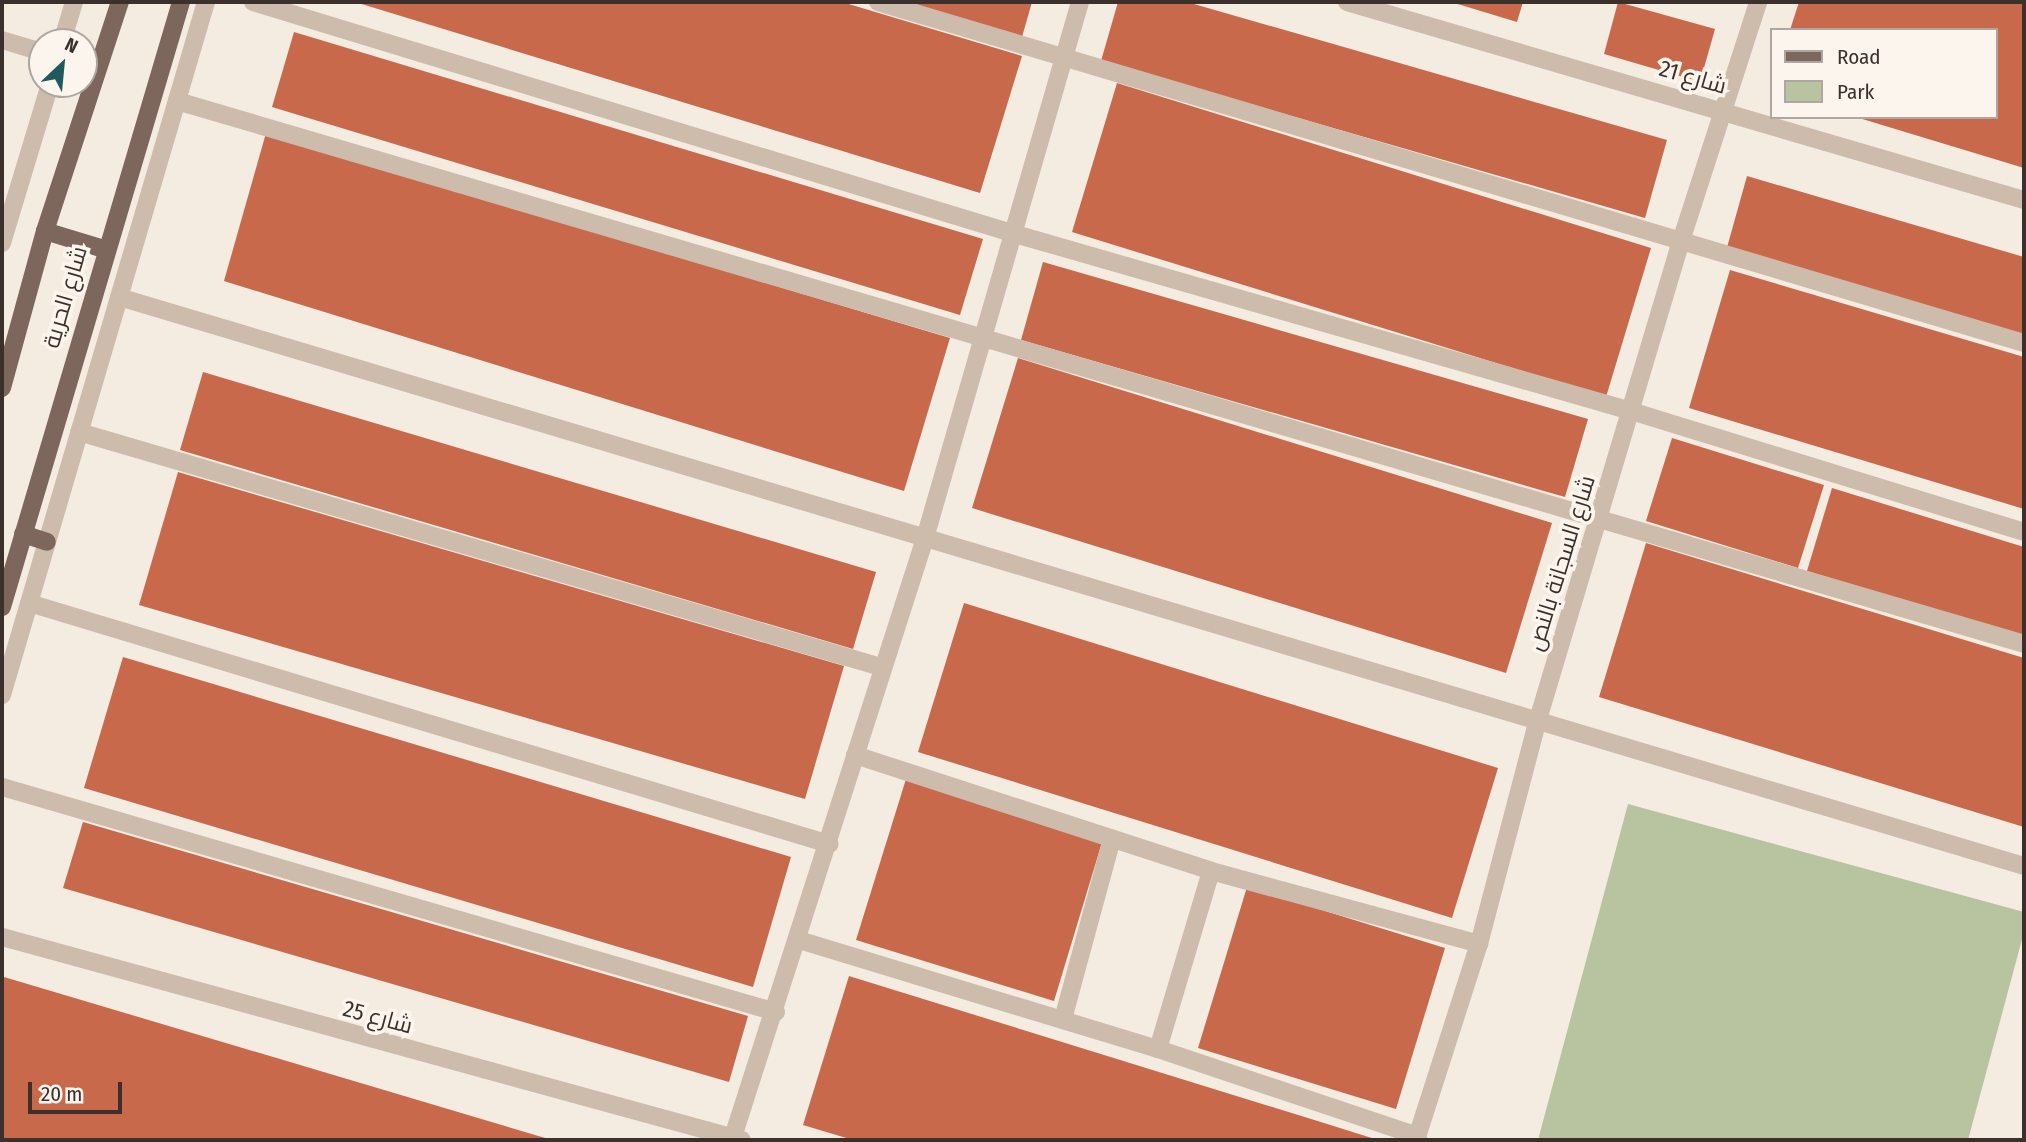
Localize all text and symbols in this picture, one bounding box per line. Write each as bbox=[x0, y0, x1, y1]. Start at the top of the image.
north arrow bbox=[28, 28, 98, 98]
legend bbox=[1770, 28, 1998, 119]
text: N bbox=[61, 33, 82, 58]
text: Road bbox=[1837, 44, 1881, 70]
street label: شارع 21 bbox=[1656, 54, 1730, 100]
text: Park bbox=[1837, 79, 1874, 105]
street label: شارع الحرية bbox=[37, 243, 93, 351]
street label: شارع السجانة بالنص bbox=[1521, 472, 1601, 654]
street label: شارع 25 bbox=[340, 995, 416, 1039]
scale bar bbox=[32, 1068, 126, 1112]
text: 20 m bbox=[41, 1081, 82, 1107]

